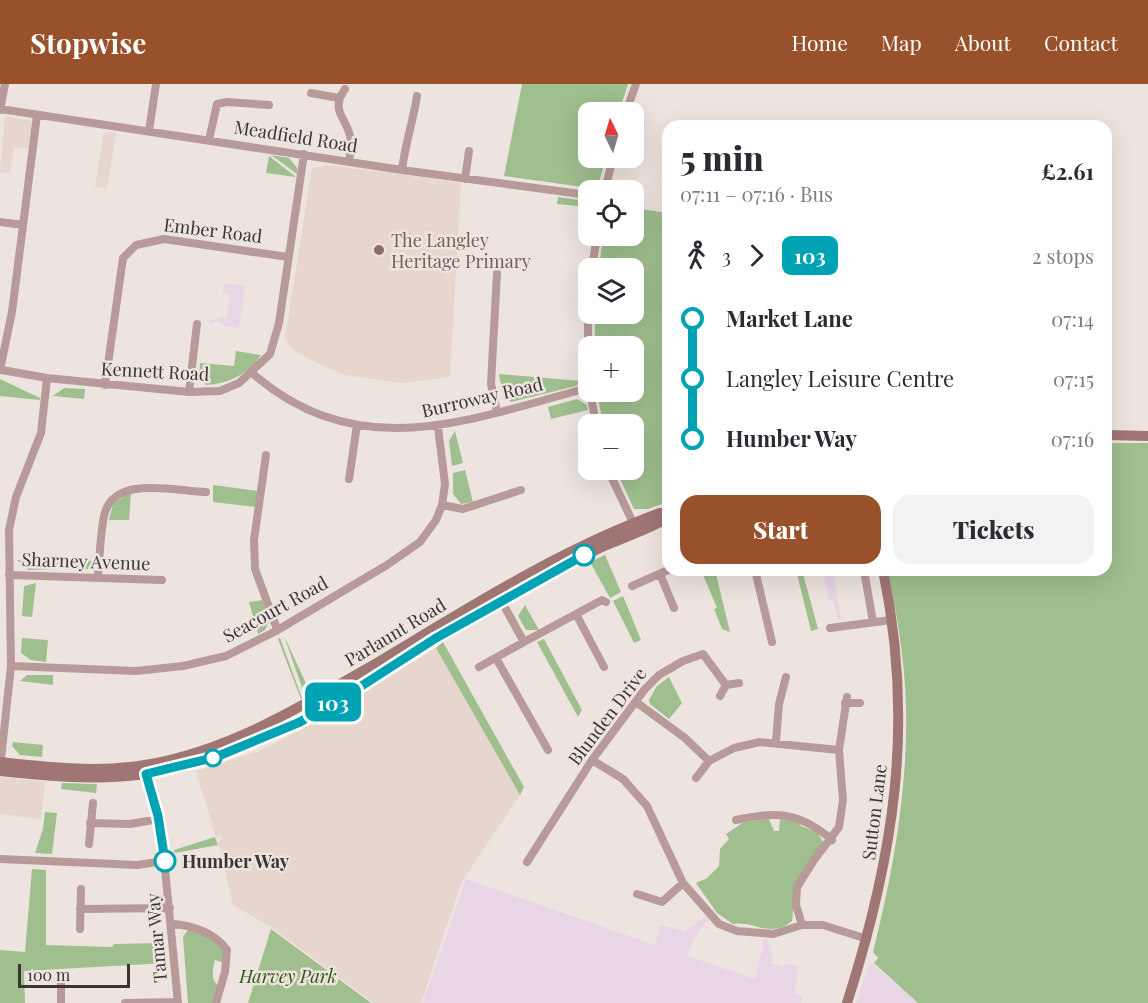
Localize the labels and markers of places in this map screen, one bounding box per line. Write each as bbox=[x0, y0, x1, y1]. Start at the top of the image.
place label: The Langley Heritage Primary bbox=[391, 228, 531, 273]
marker: The Langley Heritage Primary bbox=[372, 243, 386, 257]
unlabelled marker bbox=[573, 544, 595, 566]
unlabelled marker bbox=[204, 749, 222, 767]
place label: Humber Way bbox=[182, 849, 290, 873]
marker: Humber Way bbox=[154, 850, 176, 872]

